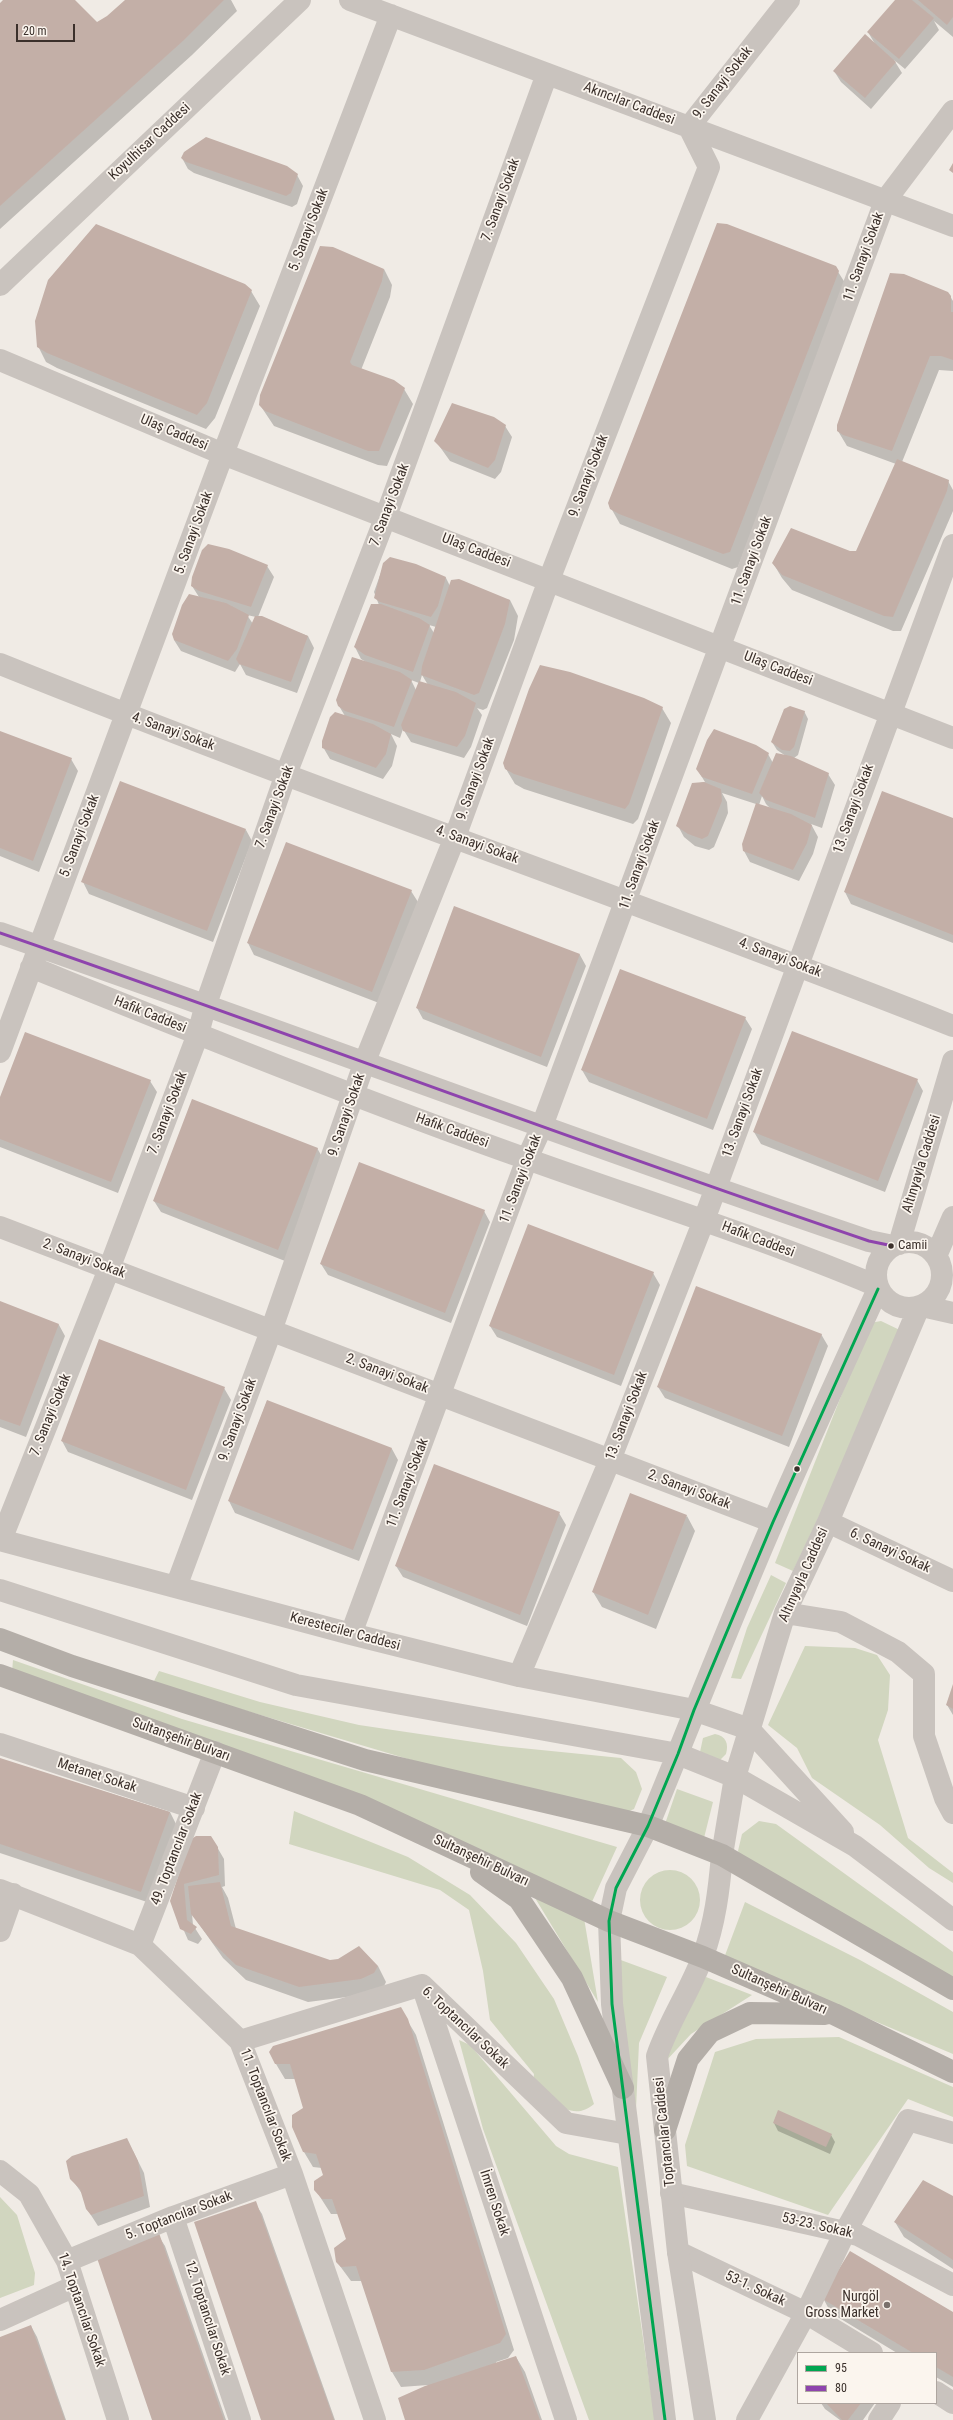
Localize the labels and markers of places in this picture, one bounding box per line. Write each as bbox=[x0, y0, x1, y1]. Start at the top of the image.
place label: Camii bbox=[898, 1238, 927, 1254]
marker: Camii bbox=[886, 1241, 896, 1251]
unlabelled marker bbox=[792, 1464, 802, 1474]
place label: Nurgöl Gross Market bbox=[805, 2289, 879, 2322]
marker: Nurgöl Gross Market bbox=[882, 2300, 892, 2310]

